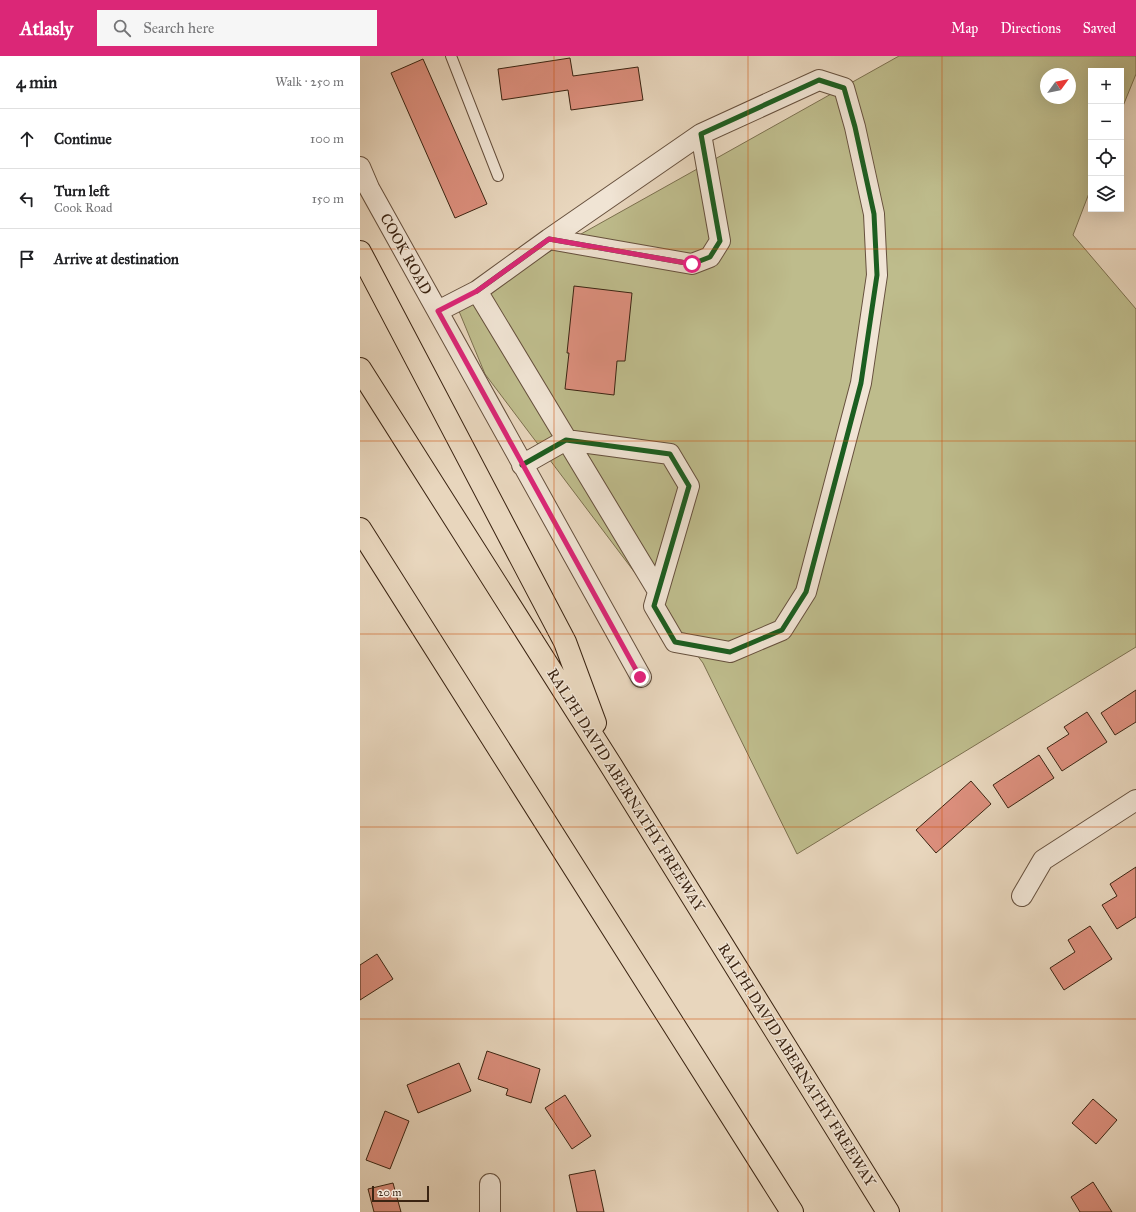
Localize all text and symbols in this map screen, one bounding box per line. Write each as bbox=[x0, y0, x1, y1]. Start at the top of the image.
search box bbox=[97, 10, 377, 46]
text: Atlasly bbox=[20, 17, 73, 40]
icon: search bbox=[111, 17, 133, 39]
text: Search here bbox=[143, 19, 214, 37]
text: Map bbox=[951, 20, 978, 37]
text: Directions bbox=[1000, 20, 1061, 37]
text: Saved bbox=[1083, 20, 1116, 37]
north arrow bbox=[1040, 68, 1076, 104]
map controls bbox=[1088, 68, 1124, 212]
button: + bbox=[1088, 68, 1124, 104]
text: 4 min bbox=[16, 72, 57, 93]
text: Walk · 250 m bbox=[275, 74, 344, 90]
button: − bbox=[1088, 104, 1124, 140]
icon: ahead bbox=[16, 128, 38, 150]
text: Continue bbox=[54, 130, 112, 148]
text: 100 m bbox=[310, 131, 344, 147]
button: locate bbox=[1088, 140, 1124, 176]
button: layers bbox=[1088, 176, 1124, 212]
text: Turn left bbox=[54, 182, 110, 200]
icon: left bbox=[16, 188, 38, 210]
text: 150 m bbox=[312, 191, 344, 207]
text: Cook Road bbox=[54, 200, 113, 216]
street label: COOK ROAD bbox=[376, 210, 436, 298]
icon: arrive bbox=[16, 248, 38, 270]
text: Arrive at destination bbox=[54, 250, 179, 268]
route start bbox=[683, 255, 701, 273]
street label: RALPH DAVID ABERNATHY FREEWAY bbox=[543, 665, 709, 915]
route end bbox=[631, 668, 649, 686]
street label: RALPH DAVID ABERNATHY FREEWAY bbox=[714, 940, 880, 1190]
scale bar bbox=[372, 1184, 429, 1203]
text: 20 m bbox=[378, 1186, 401, 1199]

